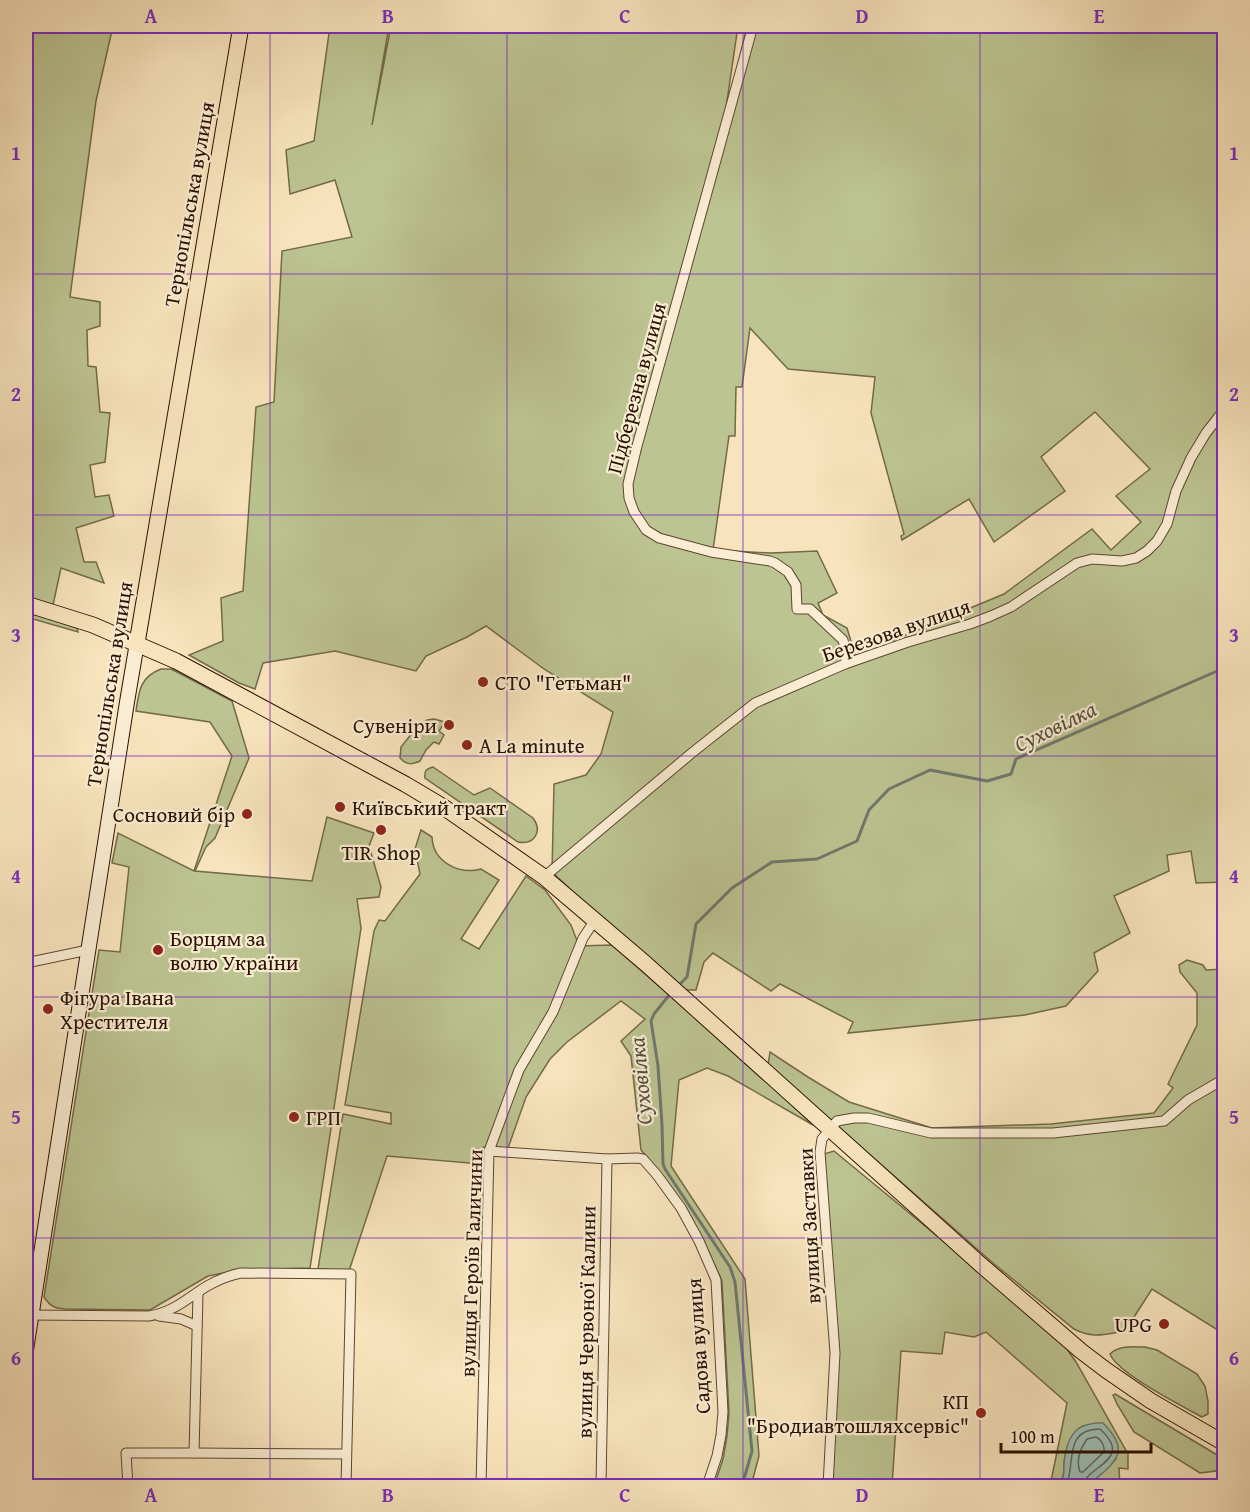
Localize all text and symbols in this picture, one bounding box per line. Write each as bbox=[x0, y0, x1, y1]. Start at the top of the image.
text: A bbox=[145, 1, 158, 30]
text: B bbox=[382, 1, 394, 30]
text: C bbox=[619, 1, 631, 30]
text: D bbox=[855, 1, 869, 30]
text: E bbox=[1094, 1, 1105, 30]
street label: Тернопільська вулиця bbox=[156, 99, 222, 309]
text: 1 bbox=[11, 138, 21, 167]
text: 1 bbox=[1229, 138, 1239, 167]
street label: Підберезна вулиця bbox=[598, 299, 674, 477]
text: 2 bbox=[11, 379, 21, 408]
text: 2 bbox=[1229, 379, 1239, 408]
street label: Тернопільська вулиця bbox=[77, 579, 141, 789]
street label: Березова вулиця bbox=[818, 590, 975, 670]
text: 3 bbox=[11, 620, 21, 649]
text: 3 bbox=[1229, 620, 1239, 649]
place label: СТО "Гетьман" bbox=[495, 667, 631, 698]
marker: СТО "Гетьман" bbox=[476, 675, 490, 689]
water label: Суховілка bbox=[1009, 692, 1101, 760]
place label: Сувеніри bbox=[353, 710, 437, 741]
marker: Сувеніри bbox=[442, 718, 456, 732]
place label: A La minute bbox=[479, 730, 585, 761]
marker: A La minute bbox=[460, 738, 474, 752]
place label: Київський тракт bbox=[352, 792, 506, 823]
place label: Сосновий бір bbox=[113, 799, 235, 830]
marker: Київський тракт bbox=[333, 800, 347, 814]
marker: Сосновий бір bbox=[240, 807, 254, 821]
marker: TIR Shop bbox=[374, 823, 388, 837]
place label: TIR Shop bbox=[341, 837, 421, 868]
text: 4 bbox=[11, 861, 21, 890]
text: 4 bbox=[1229, 861, 1239, 890]
place label: Борцям за волю України bbox=[170, 923, 299, 978]
marker: Борцям за волю України bbox=[151, 943, 165, 957]
place label: Фігура Івана Хрестителя bbox=[60, 982, 174, 1037]
marker: Фігура Івана Хрестителя bbox=[41, 1002, 55, 1016]
water label: Суховілка bbox=[620, 1036, 660, 1126]
text: 5 bbox=[11, 1102, 21, 1131]
place label: ГРП bbox=[306, 1102, 341, 1133]
text: 5 bbox=[1229, 1102, 1239, 1131]
marker: ГРП bbox=[287, 1110, 301, 1124]
street label: вулиця Заставки bbox=[789, 1147, 829, 1305]
street label: вулиця Героїв Галичини bbox=[452, 1148, 490, 1378]
street label: вулиця Червоної Калини bbox=[568, 1205, 604, 1439]
street label: Садова вулиця bbox=[678, 1277, 718, 1415]
place label: UPG bbox=[1115, 1309, 1152, 1340]
marker: UPG bbox=[1157, 1317, 1171, 1331]
text: 6 bbox=[11, 1343, 21, 1372]
text: 6 bbox=[1229, 1343, 1239, 1372]
place label: КП "Бродиавтошляхсервіс" bbox=[747, 1386, 969, 1441]
marker: КП "Бродиавтошляхсервіс" bbox=[974, 1406, 988, 1420]
scale bar bbox=[1001, 1416, 1151, 1454]
text: 100 m bbox=[1010, 1423, 1055, 1450]
text: A bbox=[145, 1480, 158, 1509]
text: B bbox=[382, 1480, 394, 1509]
text: C bbox=[619, 1480, 631, 1509]
text: D bbox=[855, 1480, 869, 1509]
text: E bbox=[1094, 1480, 1105, 1509]

